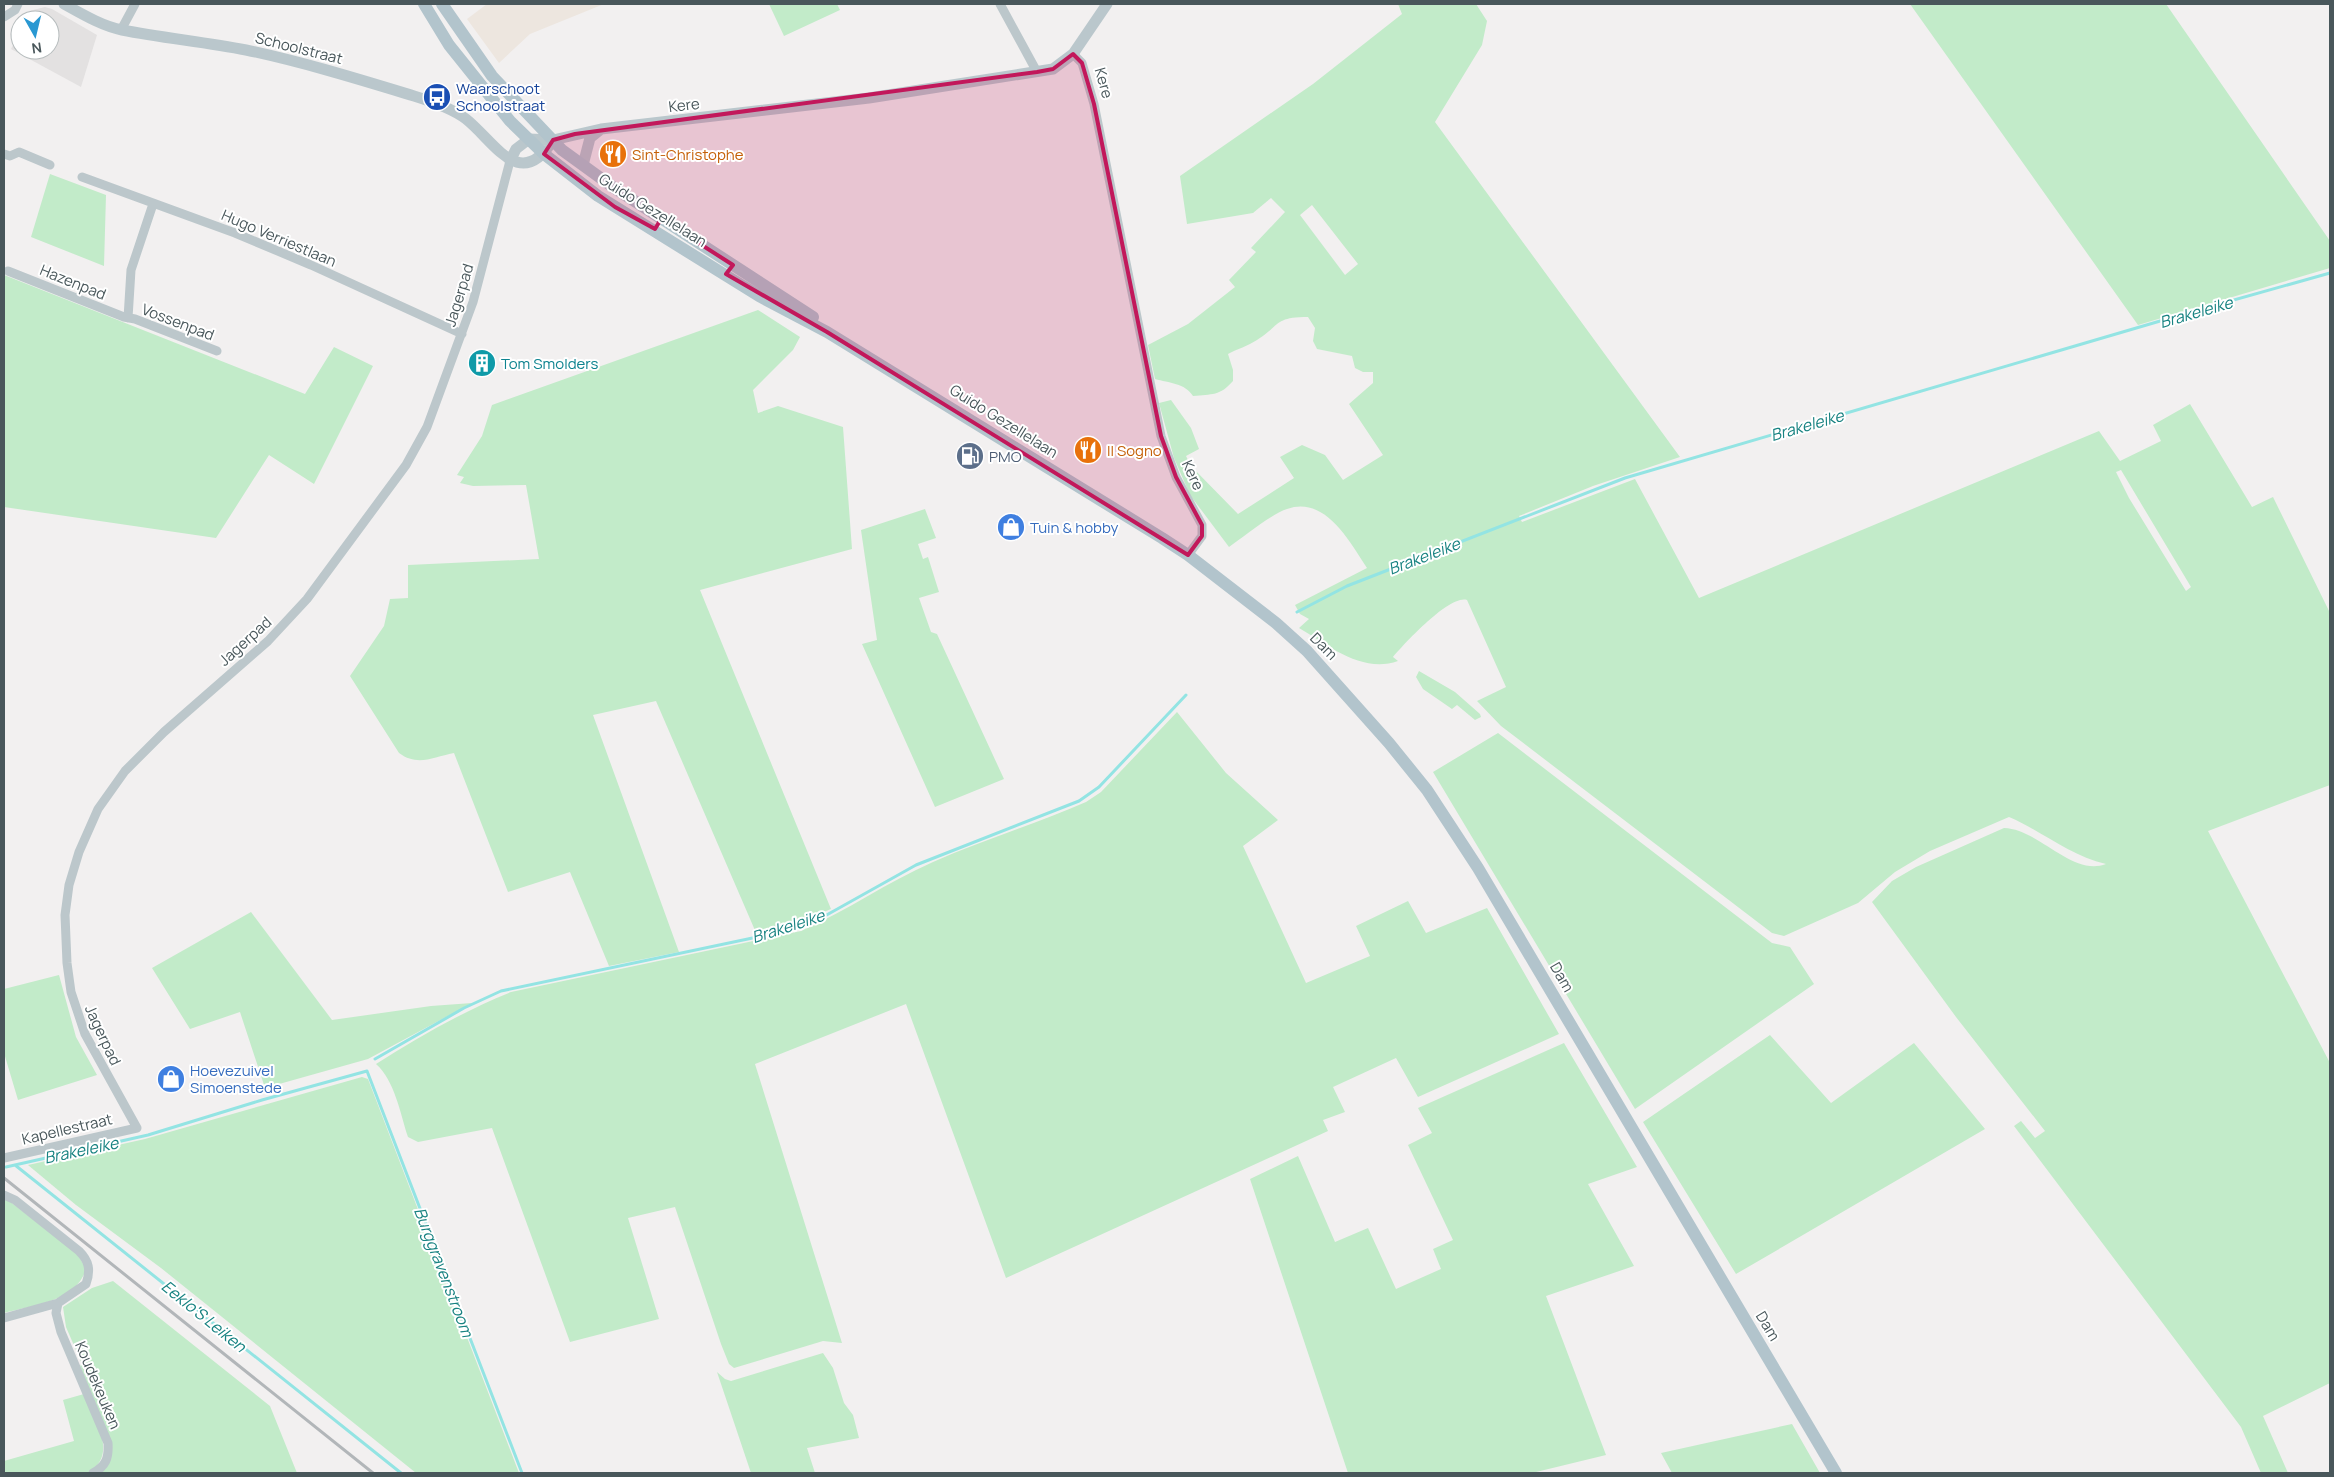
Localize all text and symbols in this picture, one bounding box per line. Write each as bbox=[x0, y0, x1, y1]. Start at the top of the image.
north arrow bbox=[10, 10, 60, 60]
street label: Schoolstraat bbox=[253, 27, 345, 69]
text: N bbox=[31, 38, 43, 58]
street label: Kere bbox=[1090, 65, 1118, 101]
place label: Waarschoot Schoolstraat bbox=[456, 78, 545, 116]
bus stop icon: Waarschoot Schoolstraat bbox=[422, 82, 452, 112]
street label: Kere bbox=[667, 93, 701, 117]
restaurant icon: Sint-Christophe bbox=[598, 139, 628, 169]
place label: Sint-Christophe bbox=[632, 144, 744, 165]
street label: Guido Gezellelaan bbox=[595, 168, 711, 252]
street label: Hugo Verriestlaan bbox=[218, 204, 340, 272]
street label: Hazenpad bbox=[37, 259, 109, 305]
street label: Jagerpad bbox=[440, 261, 478, 329]
water label: Brakeleike bbox=[2157, 291, 2237, 333]
street label: Vossenpad bbox=[139, 299, 217, 345]
building icon: Tom Smolders bbox=[467, 348, 497, 378]
place label: Tom Smolders bbox=[501, 353, 598, 374]
street label: Guido Gezellelaan bbox=[946, 379, 1062, 463]
water label: Brakeleike bbox=[1768, 404, 1848, 446]
restaurant icon: Il Sogno bbox=[1073, 435, 1103, 465]
place label: Il Sogno bbox=[1107, 440, 1162, 461]
fuel station icon: PMO bbox=[955, 441, 985, 471]
place label: PMO bbox=[989, 446, 1022, 467]
street label: Kere bbox=[1177, 456, 1209, 494]
shop icon: Tuin & hobby bbox=[996, 512, 1026, 542]
place label: Tuin & hobby bbox=[1030, 517, 1118, 538]
water label: Brakeleike bbox=[1385, 532, 1465, 580]
street label: Jagerpad bbox=[214, 612, 276, 670]
street label: Dam bbox=[1306, 628, 1342, 664]
water label: Brakeleike bbox=[749, 903, 829, 948]
street label: Dam bbox=[1545, 958, 1579, 996]
street label: Jagerpad bbox=[80, 1001, 126, 1069]
place label: Hoevezuivel Simoenstede bbox=[190, 1060, 282, 1098]
shop icon: Hoevezuivel Simoenstede bbox=[156, 1064, 186, 1094]
street label: Kapellestraat bbox=[20, 1108, 114, 1150]
water label: Brakeleike bbox=[42, 1131, 122, 1169]
water label: Burggravenstroom bbox=[409, 1204, 479, 1341]
water label: Eeklo'S Leiken bbox=[157, 1275, 251, 1357]
street label: Dam bbox=[1751, 1307, 1785, 1345]
street label: Koudekeuken bbox=[70, 1338, 126, 1432]

